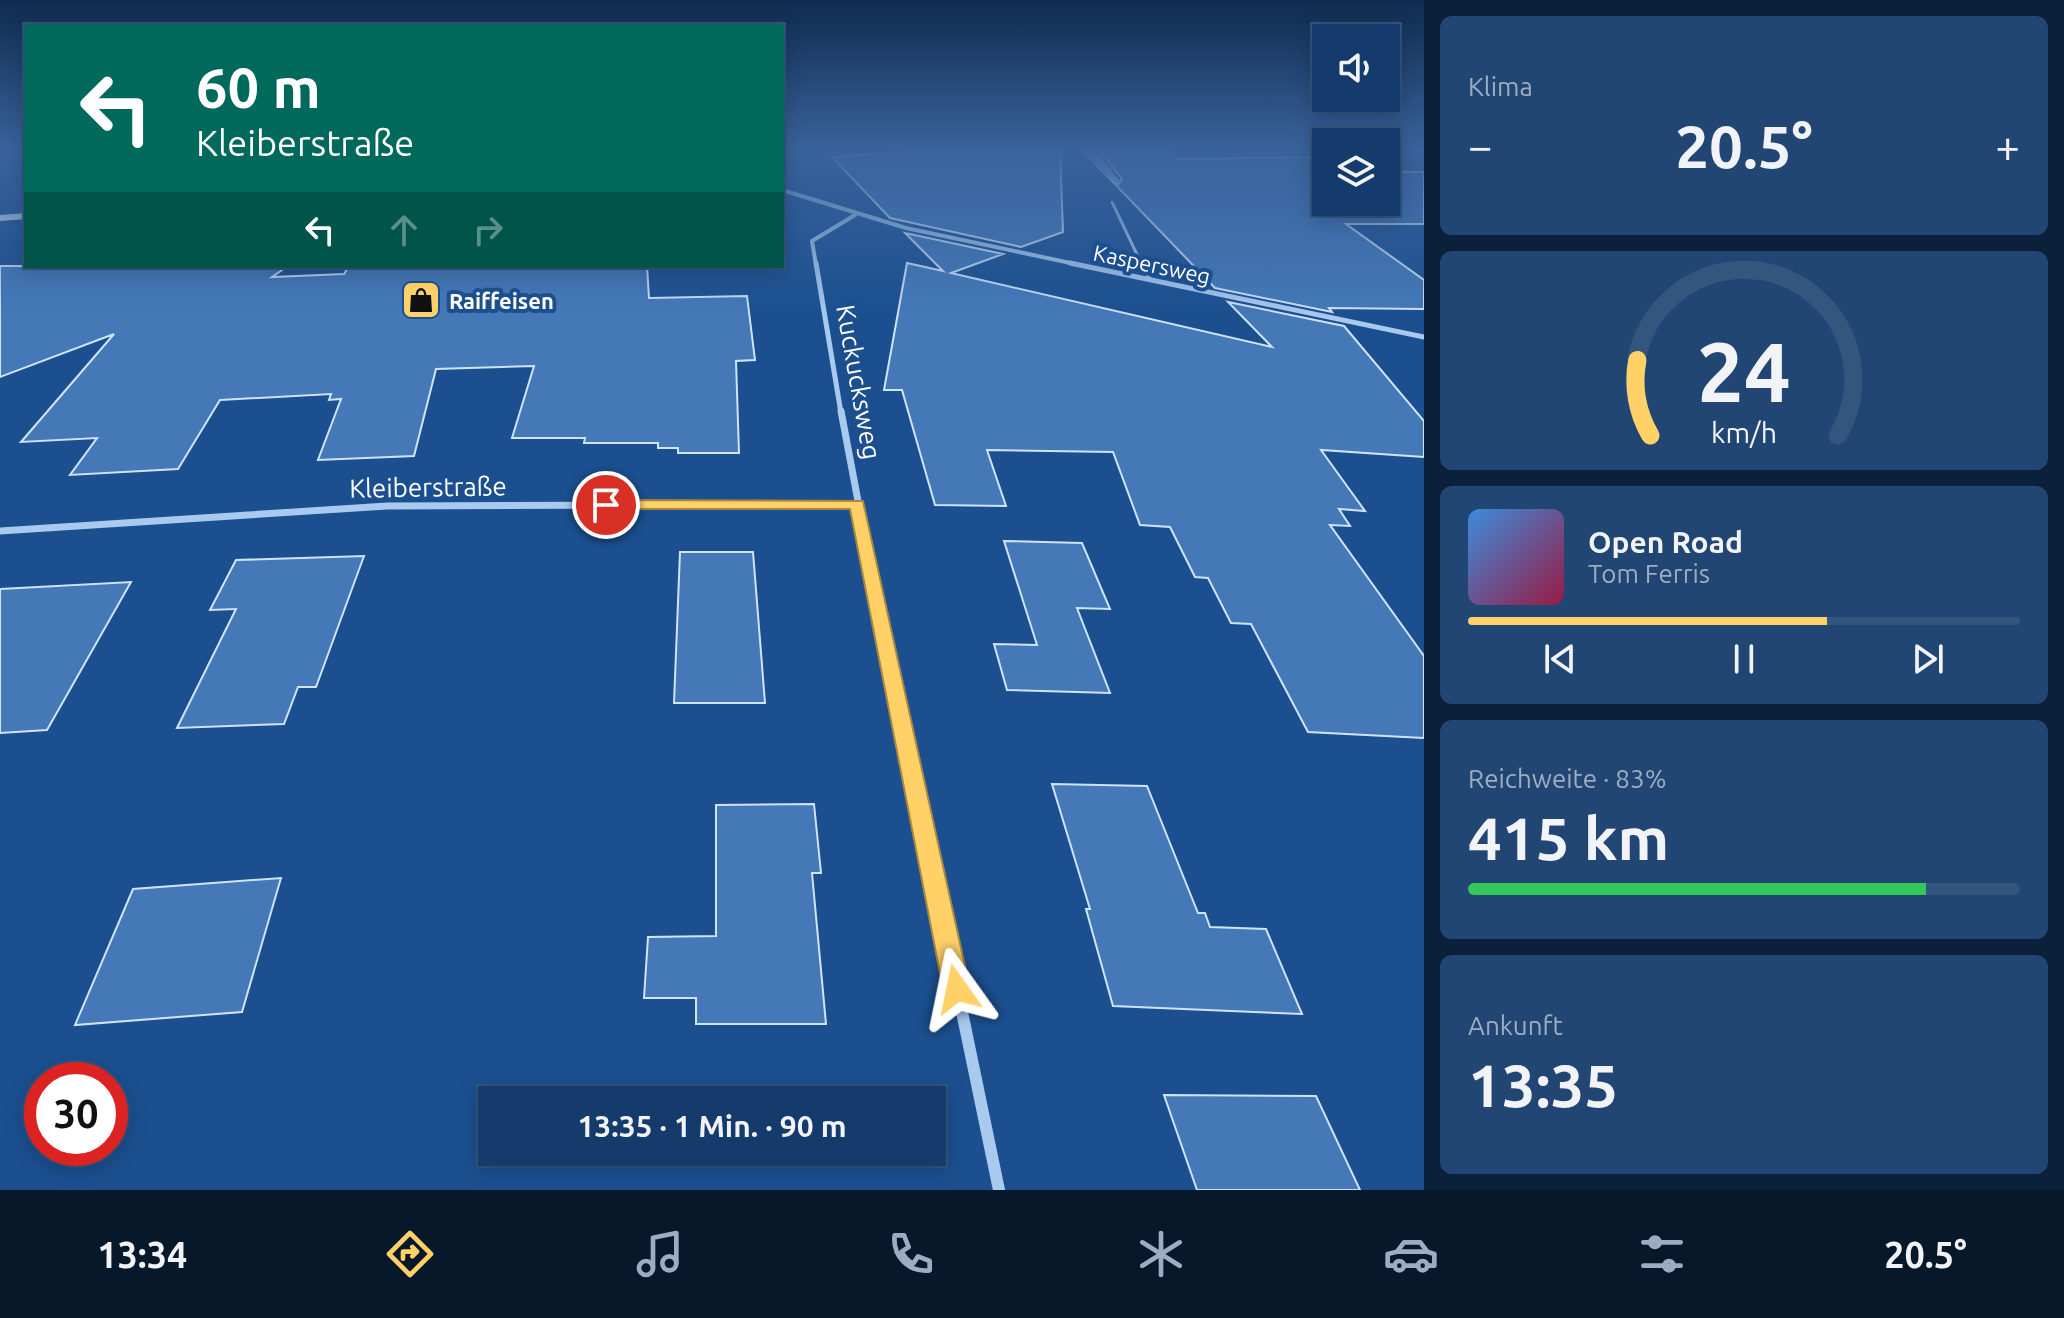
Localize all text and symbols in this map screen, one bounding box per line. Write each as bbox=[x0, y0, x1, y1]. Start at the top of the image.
map controls bbox=[1312, 24, 1400, 216]
button: sound bbox=[1312, 24, 1400, 112]
icon: left bbox=[64, 56, 168, 160]
text: 60 m bbox=[196, 56, 321, 119]
text: Klima bbox=[1468, 72, 1533, 101]
text: 20.5° bbox=[1675, 112, 1813, 179]
text: − bbox=[1468, 121, 1493, 170]
text: + bbox=[1995, 121, 2020, 170]
text: Kleiberstraße bbox=[196, 122, 414, 163]
button: layers bbox=[1312, 128, 1400, 216]
icon: left bbox=[298, 208, 342, 252]
icon: ahead bbox=[382, 208, 426, 252]
icon: right bbox=[466, 208, 510, 252]
street label: Kaspersweg bbox=[1091, 239, 1213, 289]
shop icon: Raiffeisen bbox=[400, 279, 442, 321]
place label: Raiffeisen bbox=[449, 288, 554, 313]
street label: Kuckucksweg bbox=[831, 302, 887, 462]
text: 24 bbox=[1697, 324, 1791, 418]
text: km/h bbox=[1711, 416, 1777, 448]
street label: Kleiberstraße bbox=[349, 471, 507, 503]
pin bbox=[572, 471, 640, 539]
icon: arrive bbox=[584, 483, 628, 527]
text: Open Road bbox=[1588, 525, 1743, 559]
text: Tom Ferris bbox=[1588, 559, 1710, 588]
icon: previous bbox=[1538, 637, 1582, 681]
icon: pause bbox=[1722, 637, 1766, 681]
icon: next bbox=[1906, 637, 1950, 681]
text: Reichweite · 83% bbox=[1468, 764, 1667, 793]
text: 415 km bbox=[1468, 804, 1669, 871]
position arrow bbox=[915, 947, 999, 1031]
text: Ankunft bbox=[1468, 1011, 1563, 1040]
text: 13:35 bbox=[1468, 1051, 1618, 1118]
speed limit sign: 30 bbox=[24, 1062, 128, 1166]
text: 13:35 · 1 Min. · 90 m bbox=[577, 1109, 847, 1143]
icon: directions bbox=[382, 1226, 438, 1282]
icon: music bbox=[632, 1226, 688, 1282]
icon: phone bbox=[883, 1226, 939, 1282]
icon: climate bbox=[1133, 1226, 1189, 1282]
icon: car bbox=[1383, 1226, 1439, 1282]
icon: filters bbox=[1634, 1226, 1690, 1282]
text: 13:34 bbox=[97, 1234, 187, 1275]
text: 20.5° bbox=[1884, 1234, 1967, 1275]

